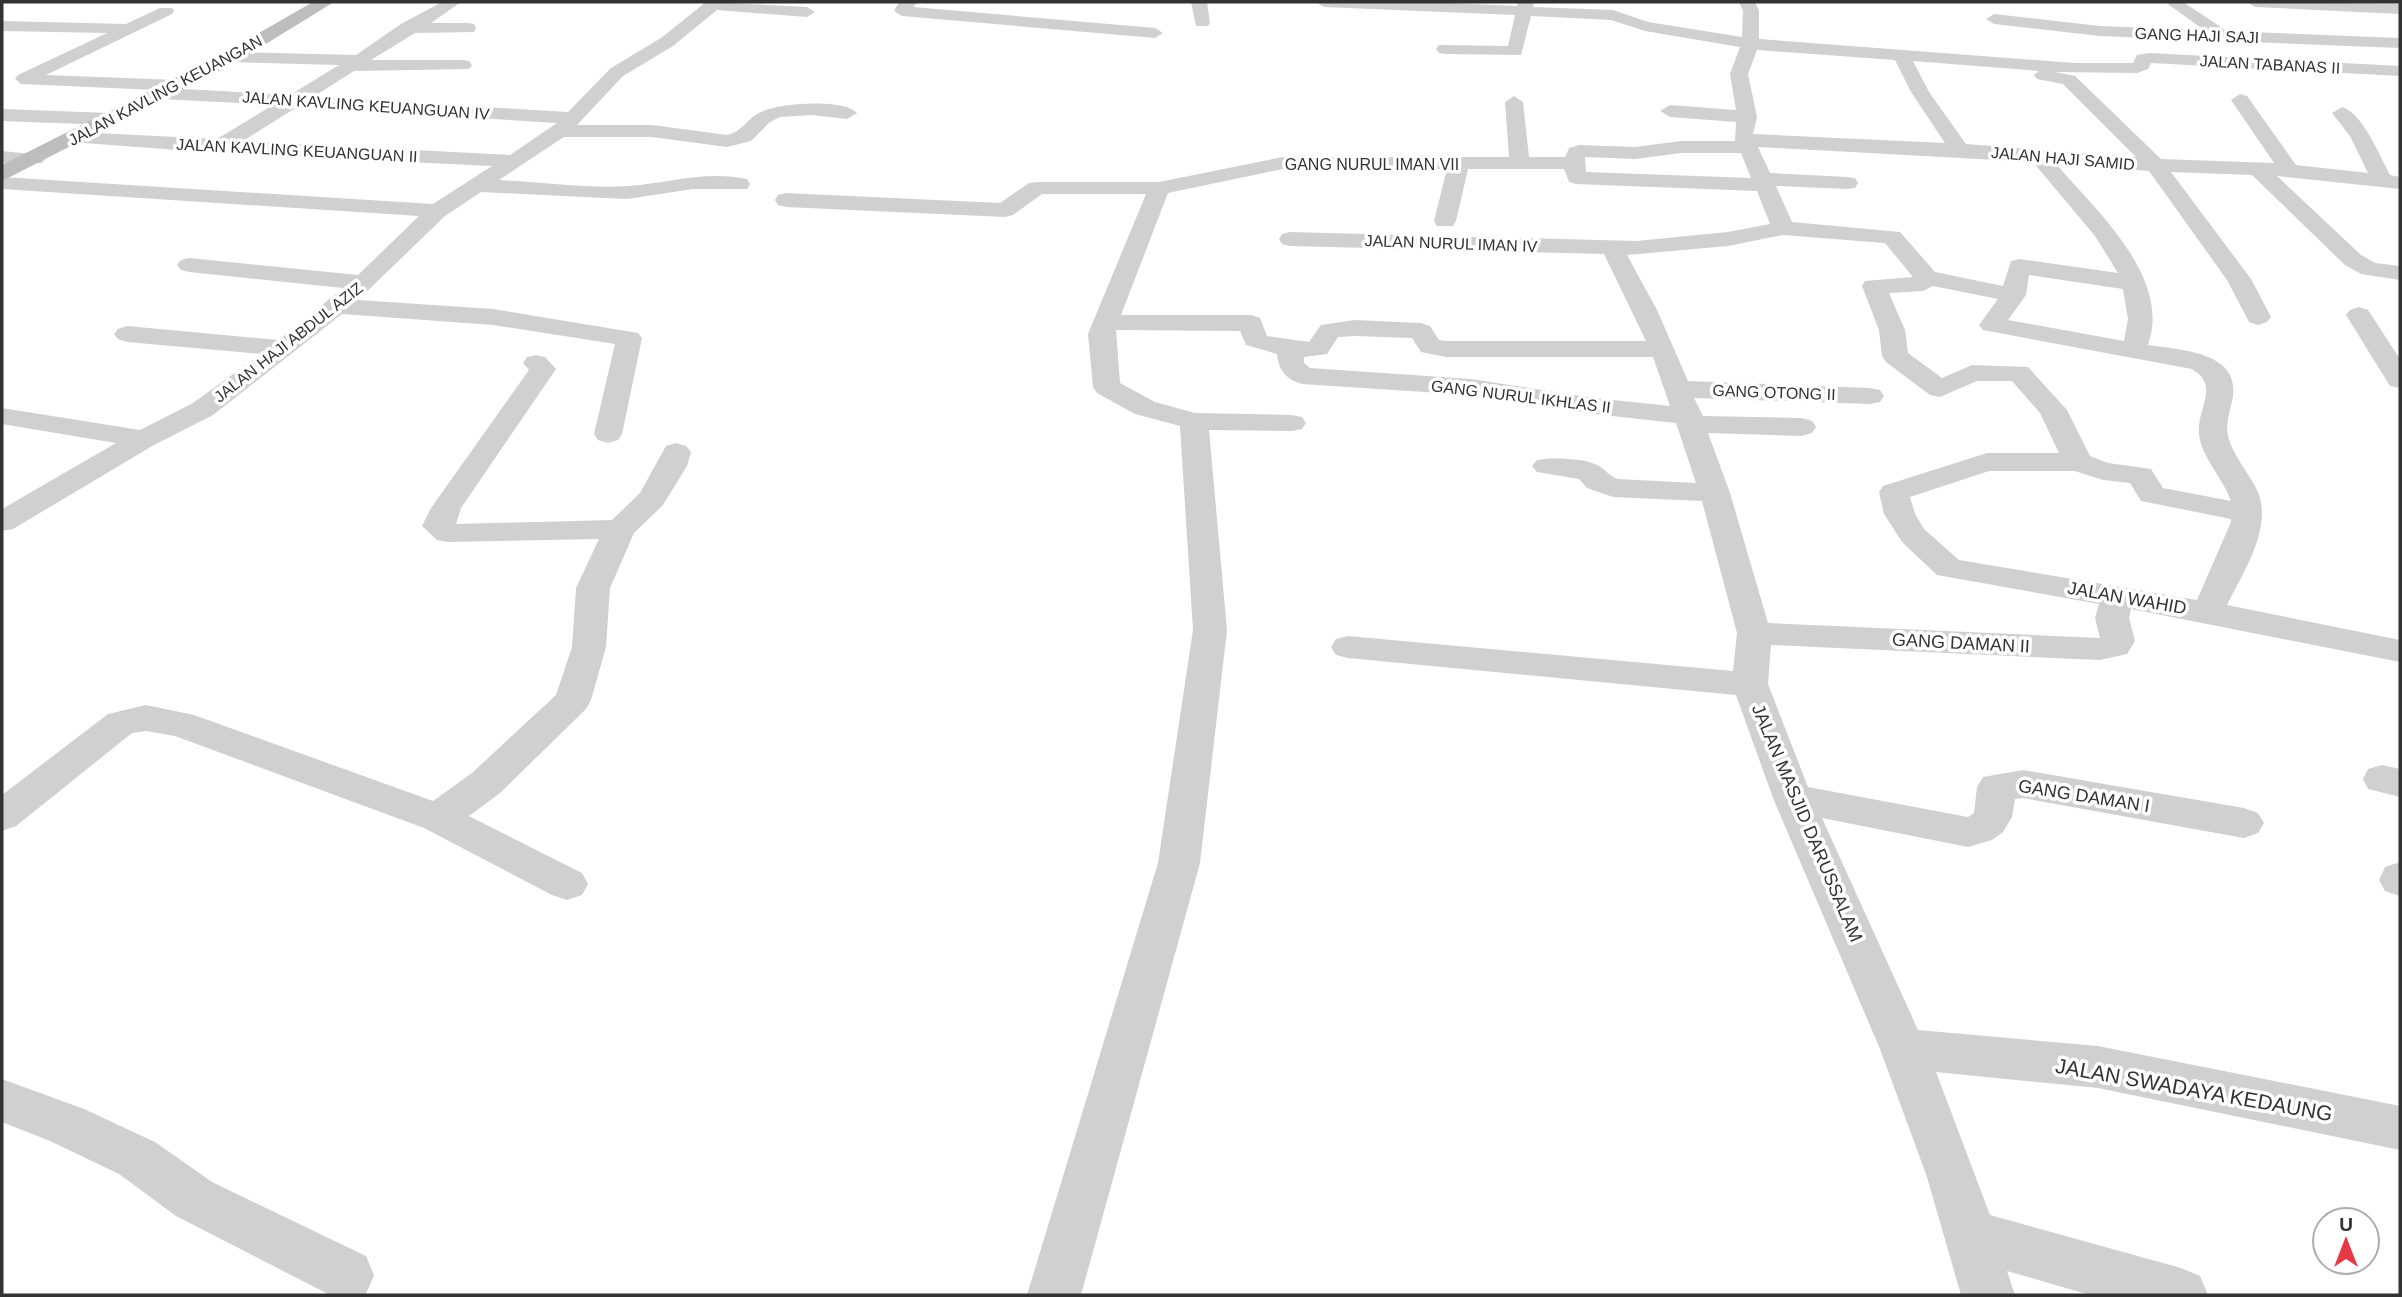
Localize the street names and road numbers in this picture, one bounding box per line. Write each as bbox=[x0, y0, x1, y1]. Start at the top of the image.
street label: GANG HAJI SAJI bbox=[2134, 25, 2259, 46]
street label: JALAN KAVLING KEUANGAN bbox=[66, 32, 265, 149]
street label: JALAN TABANAS II bbox=[2199, 52, 2341, 77]
street label: JALAN KAVLING KEUANGUAN IV bbox=[242, 88, 490, 123]
street label: JALAN KAVLING KEUANGUAN II bbox=[176, 136, 418, 165]
street label: JALAN HAJI SAMID bbox=[1990, 144, 2135, 173]
street label: GANG NURUL IMAN VII bbox=[1285, 156, 1459, 173]
street label: JALAN NURUL IMAN IV bbox=[1364, 232, 1538, 255]
street label: JALAN HAJI ABDUL AZIZ bbox=[211, 279, 366, 406]
street label: GANG NURUL IKHLAS II bbox=[1430, 377, 1612, 416]
street label: GANG OTONG II bbox=[1712, 382, 1836, 403]
street label: JALAN WAHID bbox=[2066, 578, 2188, 618]
street label: GANG DAMAN II bbox=[1892, 629, 2030, 657]
street label: JALAN MASJID DARUSSALAM bbox=[1748, 701, 1866, 945]
street label: GANG DAMAN I bbox=[2017, 776, 2151, 816]
street label: JALAN SWADAYA KEDAUNG bbox=[2054, 1054, 2334, 1125]

